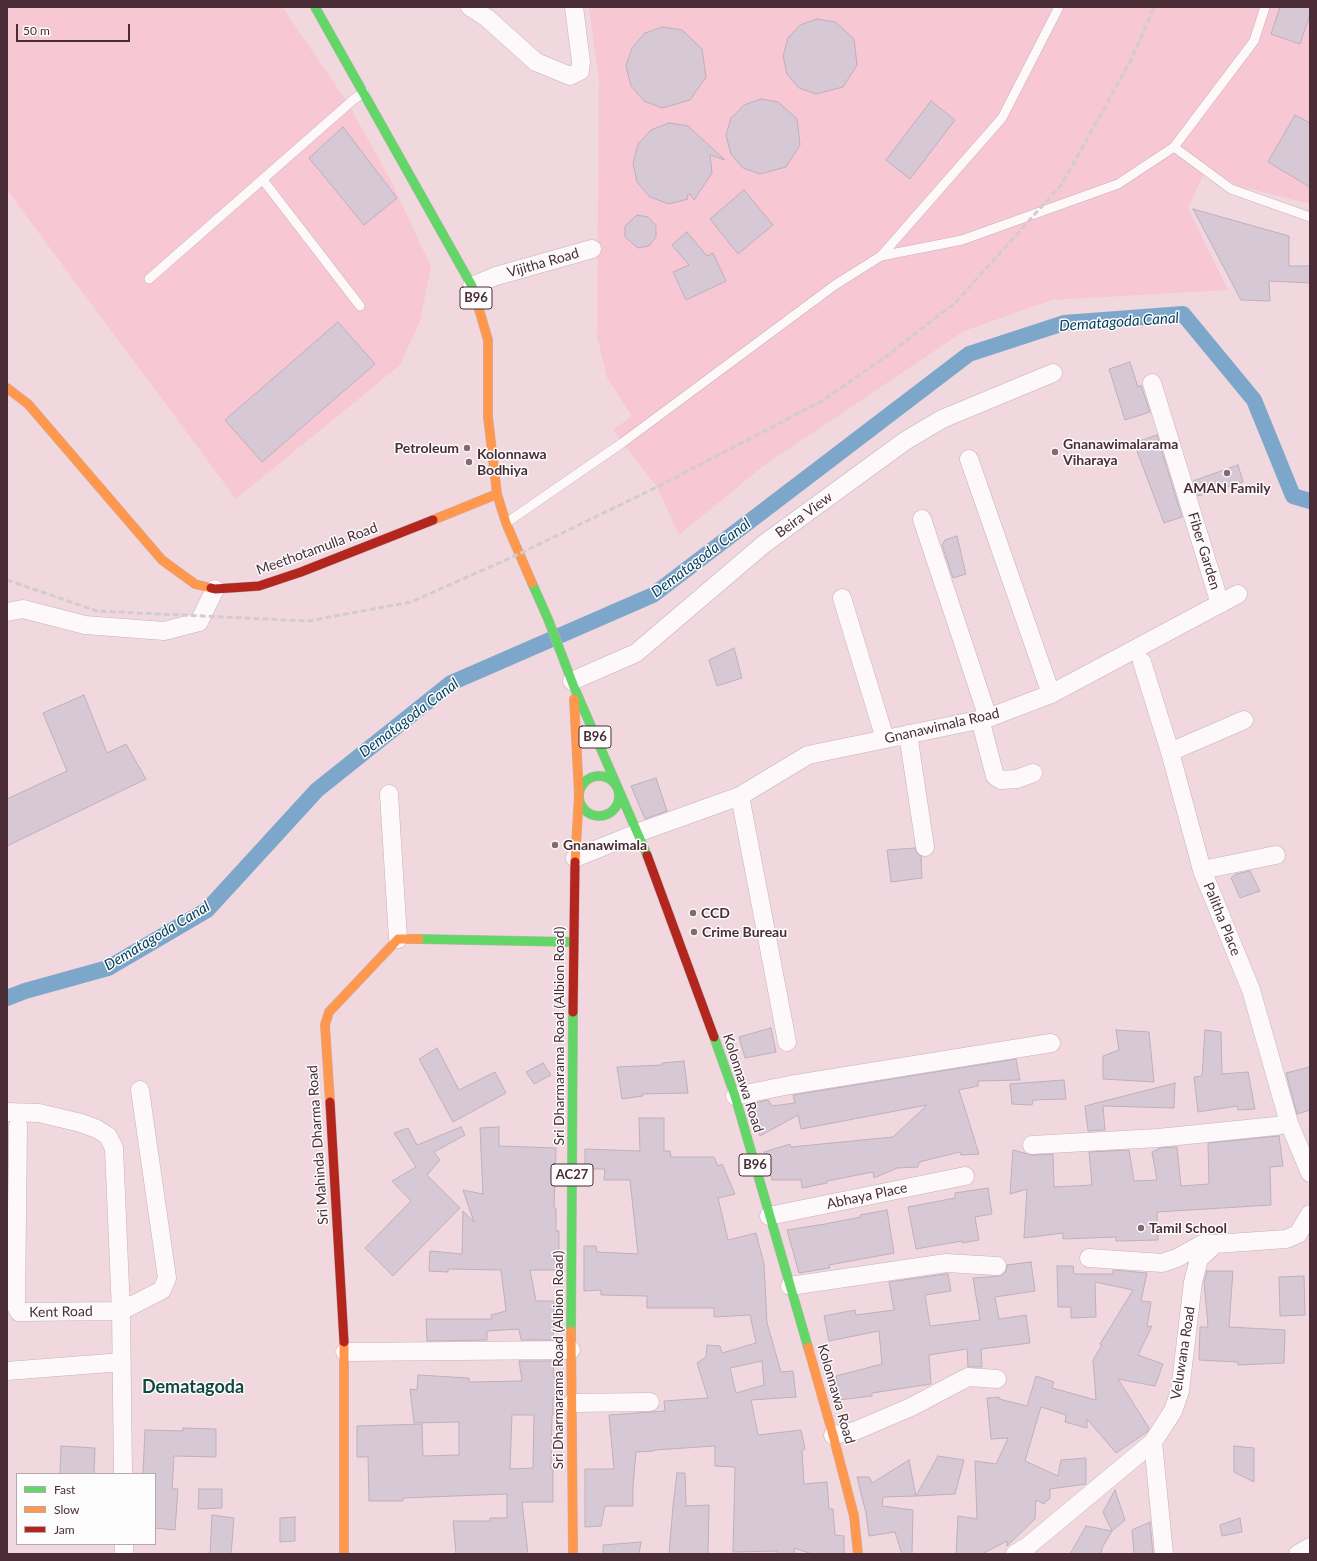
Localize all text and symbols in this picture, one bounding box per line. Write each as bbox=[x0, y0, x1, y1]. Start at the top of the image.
scale bar bbox=[18, 16, 132, 42]
text: 50 m bbox=[23, 23, 50, 38]
street label: Vijitha Road bbox=[505, 245, 581, 281]
road number: B96 bbox=[460, 287, 492, 309]
water label: Dematagoda Canal bbox=[1059, 309, 1179, 335]
place label: Gnanawimalarama Viharaya bbox=[1063, 436, 1178, 468]
place label: Petroleum bbox=[394, 440, 459, 456]
marker: Petroleum bbox=[462, 443, 472, 453]
place label: Kolonnawa Bodhiya bbox=[477, 446, 547, 478]
marker: Gnanawimalarama Viharaya bbox=[1050, 447, 1060, 457]
marker: Kolonnawa Bodhiya bbox=[464, 457, 474, 467]
marker: AMAN Family bbox=[1222, 468, 1232, 478]
place label: AMAN Family bbox=[1183, 480, 1271, 496]
street label: Beira View bbox=[772, 489, 836, 541]
street label: Fiber Garden bbox=[1184, 510, 1224, 592]
water label: Dematagoda Canal bbox=[648, 515, 754, 601]
street label: Meethotamulla Road bbox=[254, 519, 380, 579]
water label: Dematagoda Canal bbox=[356, 675, 462, 761]
street label: Gnanawimala Road bbox=[883, 705, 1001, 747]
road number: B96 bbox=[579, 726, 611, 748]
place label: Gnanawimala bbox=[563, 837, 647, 853]
marker: Gnanawimala bbox=[550, 840, 560, 850]
street label: Palitha Place bbox=[1200, 880, 1244, 958]
water label: Dematagoda Canal bbox=[101, 897, 213, 975]
place label: CCD bbox=[701, 905, 730, 921]
marker: CCD bbox=[688, 908, 698, 918]
place label: Crime Bureau bbox=[702, 924, 787, 940]
street label: Sri Dharmarama Road (Albion Road) bbox=[551, 927, 567, 1145]
marker: Crime Bureau bbox=[689, 927, 699, 937]
street label: Kolonnawa Road bbox=[719, 1031, 767, 1135]
street label: Sri Mahinda Dharma Road bbox=[304, 1065, 332, 1225]
road number: B96 bbox=[739, 1154, 771, 1176]
road number: AC27 bbox=[551, 1164, 593, 1186]
street label: Abhaya Place bbox=[825, 1179, 909, 1213]
place label: Tamil School bbox=[1149, 1220, 1227, 1236]
marker: Tamil School bbox=[1136, 1223, 1146, 1233]
street label: Sri Dharmarama Road (Albion Road) bbox=[550, 1251, 566, 1469]
street label: Kent Road bbox=[29, 1303, 93, 1321]
street label: Veluwana Road bbox=[1167, 1305, 1199, 1401]
street label: Kolonnawa Road bbox=[814, 1342, 858, 1446]
district label: Dematagoda bbox=[142, 1376, 244, 1398]
legend bbox=[16, 1473, 156, 1545]
text: Fast bbox=[54, 1482, 75, 1497]
text: Slow bbox=[54, 1502, 79, 1517]
text: Jam bbox=[54, 1522, 75, 1537]

